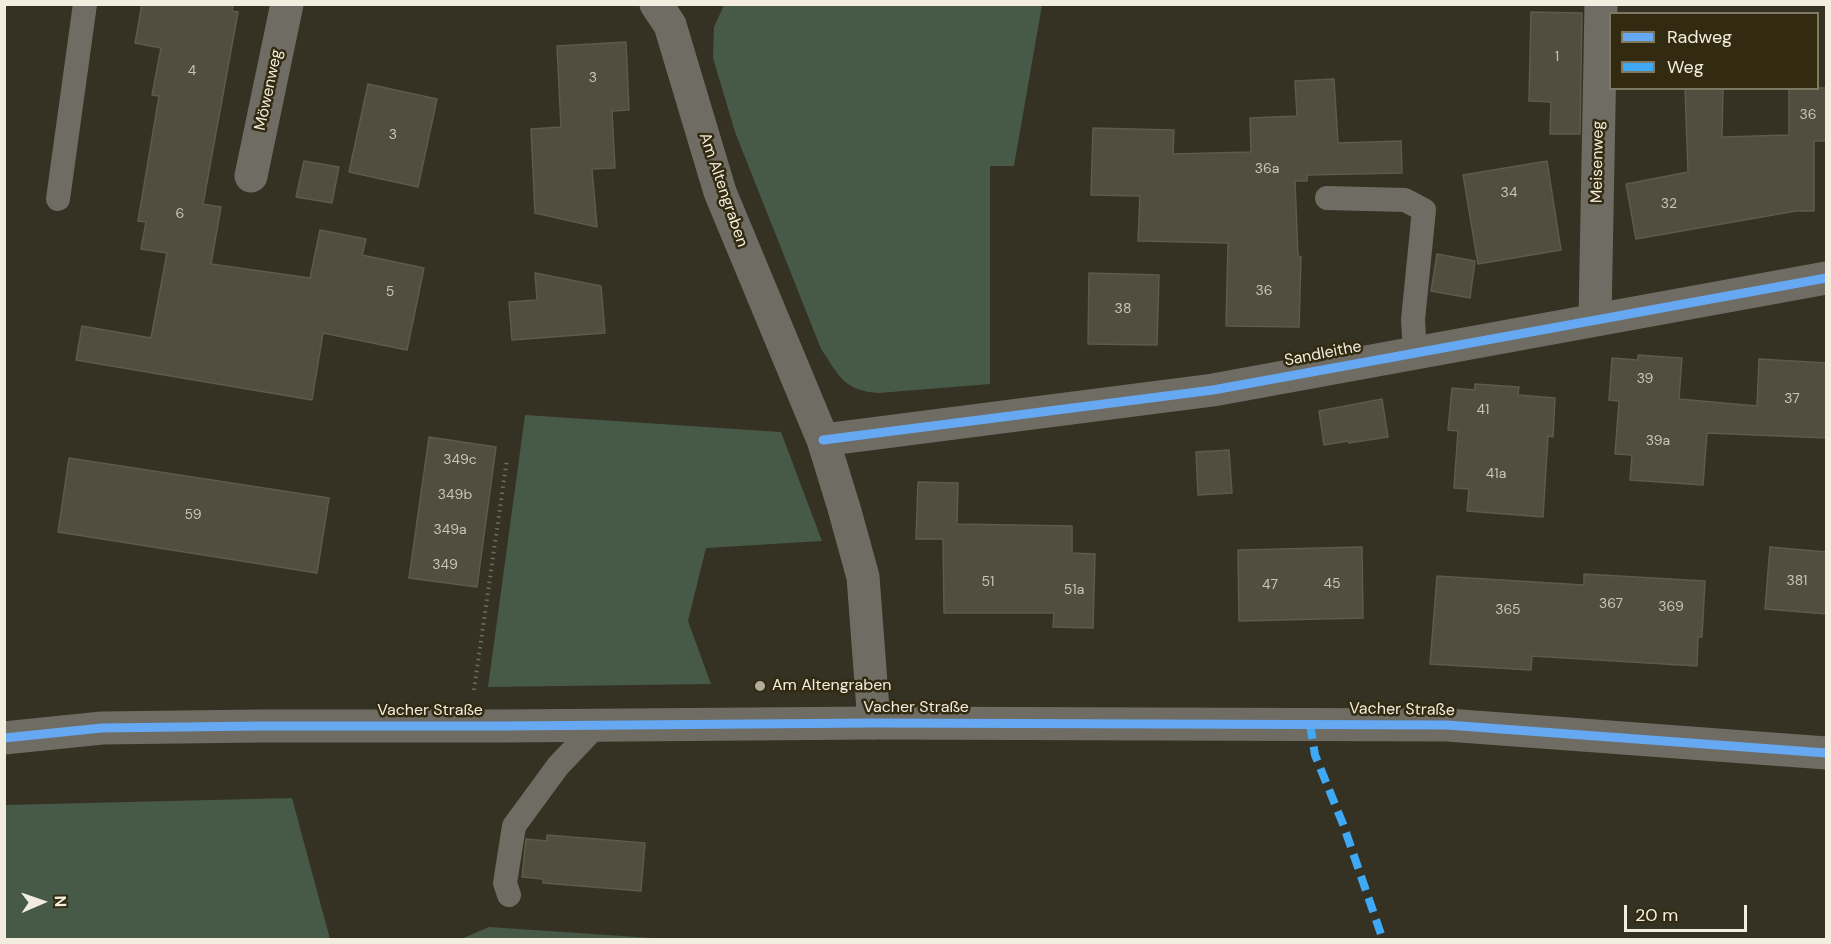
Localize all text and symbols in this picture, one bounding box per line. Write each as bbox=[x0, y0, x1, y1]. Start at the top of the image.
legend bbox=[1609, 12, 1819, 90]
text: Radweg bbox=[1667, 25, 1732, 49]
street label: Möwenweg bbox=[251, 48, 287, 132]
house number: 1 bbox=[1555, 49, 1559, 65]
text: Weg bbox=[1667, 55, 1704, 79]
house number: 4 bbox=[188, 63, 196, 79]
house number: 3 bbox=[589, 70, 597, 86]
house number: 36 bbox=[1799, 107, 1817, 123]
street label: Meisenweg bbox=[1588, 121, 1608, 203]
house number: 3 bbox=[389, 127, 397, 143]
street label: Am Altengraben bbox=[694, 130, 752, 250]
house number: 36a bbox=[1255, 161, 1279, 177]
house number: 34 bbox=[1501, 185, 1517, 201]
house number: 32 bbox=[1661, 196, 1677, 212]
house number: 6 bbox=[176, 206, 184, 222]
house number: 36 bbox=[1255, 283, 1273, 299]
house number: 5 bbox=[386, 284, 394, 300]
house number: 38 bbox=[1115, 301, 1131, 317]
street label: Sandleithe bbox=[1283, 337, 1363, 371]
house number: 39 bbox=[1637, 371, 1653, 387]
house number: 37 bbox=[1784, 391, 1800, 407]
house number: 41 bbox=[1477, 402, 1489, 418]
house number: 39a bbox=[1646, 433, 1670, 449]
house number: 349c bbox=[443, 452, 477, 468]
house number: 41a bbox=[1486, 466, 1506, 482]
house number: 349b bbox=[438, 487, 472, 503]
house number: 59 bbox=[185, 507, 201, 523]
house number: 349a bbox=[433, 522, 467, 538]
house number: 349 bbox=[432, 557, 458, 573]
house number: 381 bbox=[1787, 573, 1807, 589]
house number: 51 bbox=[982, 574, 994, 590]
house number: 45 bbox=[1323, 576, 1341, 592]
house number: 47 bbox=[1262, 577, 1278, 593]
house number: 51a bbox=[1064, 582, 1084, 598]
house number: 367 bbox=[1599, 596, 1623, 612]
house number: 369 bbox=[1658, 599, 1684, 615]
house number: 365 bbox=[1495, 602, 1521, 618]
place label: Am Altengraben bbox=[772, 676, 891, 696]
marker: Am Altengraben bbox=[753, 679, 767, 693]
street label: Vacher Straße bbox=[863, 698, 969, 718]
street label: Vacher Straße bbox=[1349, 699, 1455, 721]
street label: Vacher Straße bbox=[377, 701, 483, 721]
north arrow bbox=[12, 872, 72, 932]
scale bar bbox=[1627, 893, 1750, 931]
text: N bbox=[50, 895, 71, 908]
text: 20 m bbox=[1635, 903, 1678, 927]

